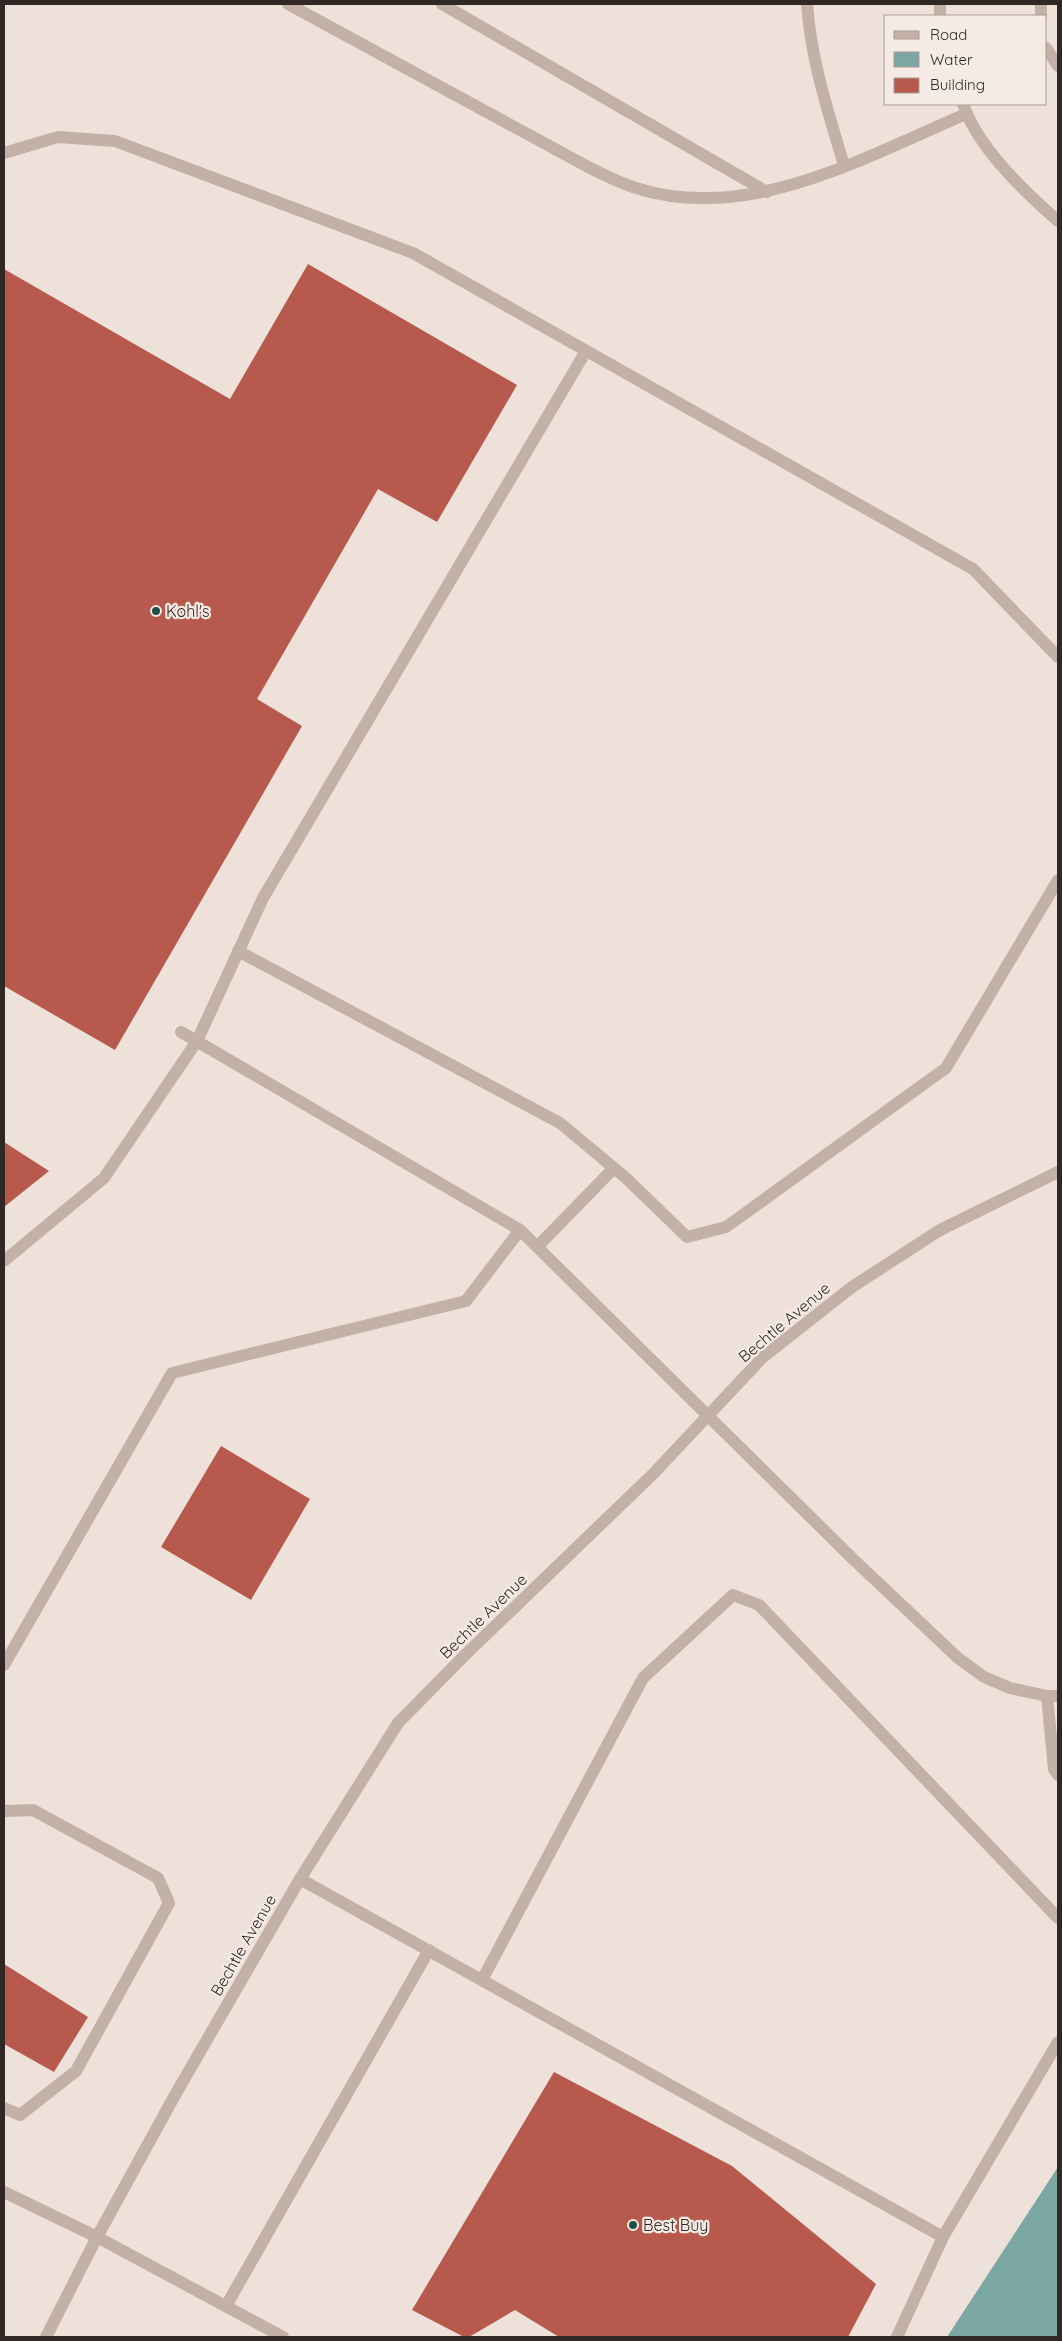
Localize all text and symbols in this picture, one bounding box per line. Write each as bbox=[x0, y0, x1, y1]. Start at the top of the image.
legend bbox=[884, 15, 1047, 105]
text: Road bbox=[930, 25, 967, 44]
text: Water bbox=[930, 50, 973, 69]
text: Building bbox=[930, 75, 985, 94]
place label: Kohl's bbox=[166, 601, 210, 621]
marker: Kohl's bbox=[150, 605, 162, 617]
street label: Bechtle Avenue bbox=[734, 1278, 834, 1366]
street label: Bechtle Avenue bbox=[435, 1569, 531, 1663]
street label: Bechtle Avenue bbox=[206, 1891, 280, 1999]
place label: Best Buy bbox=[643, 2215, 708, 2235]
marker: Best Buy bbox=[627, 2219, 639, 2231]

